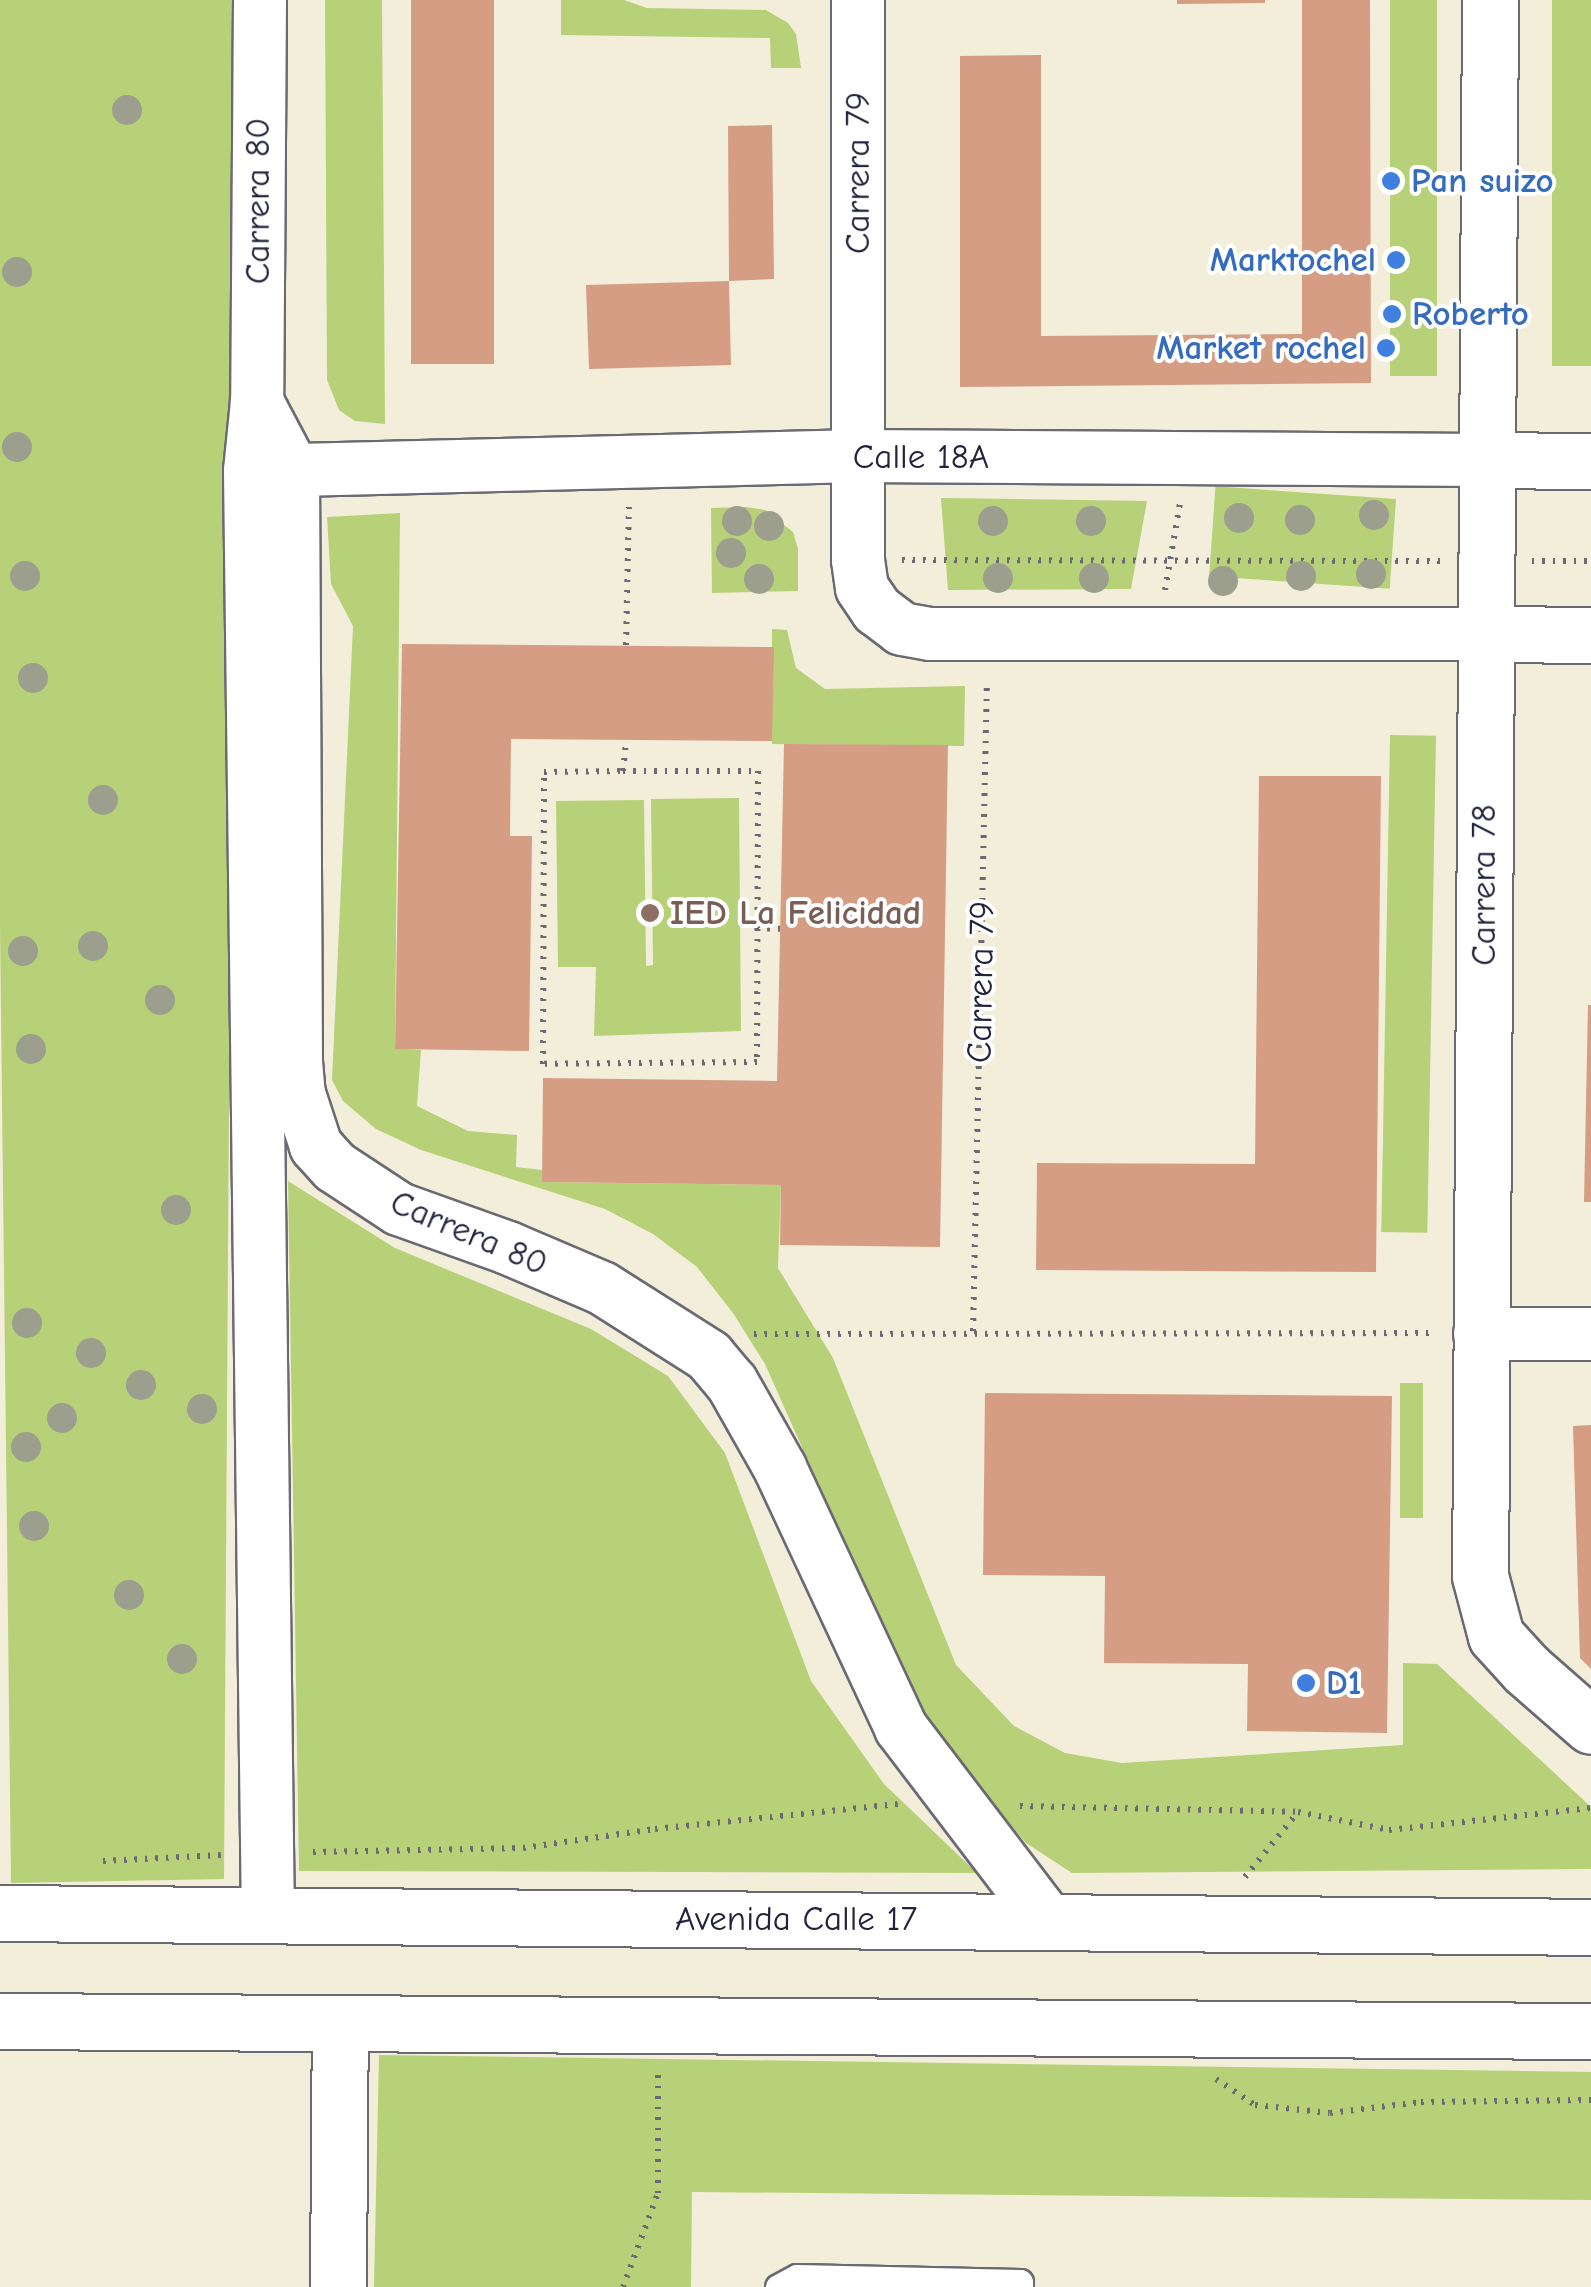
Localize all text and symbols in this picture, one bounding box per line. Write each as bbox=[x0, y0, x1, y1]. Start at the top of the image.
street label: Carrera 79 bbox=[837, 92, 879, 254]
street label: Carrera 80 bbox=[237, 118, 279, 284]
place label: Pan suizo bbox=[1411, 160, 1554, 202]
marker: Pan suizo bbox=[1380, 170, 1402, 192]
place label: Marktochel bbox=[1210, 239, 1376, 281]
marker: Marktochel bbox=[1385, 249, 1407, 271]
place label: Roberto bbox=[1412, 293, 1529, 335]
marker: Roberto bbox=[1381, 303, 1403, 325]
place label: Market rochel bbox=[1156, 327, 1366, 369]
marker: Market rochel bbox=[1375, 337, 1397, 359]
street label: Calle 18A bbox=[853, 436, 989, 478]
street label: Carrera 78 bbox=[1463, 804, 1505, 966]
place label: IED La Felicidad bbox=[670, 892, 921, 934]
street label: Carrera 79 bbox=[959, 901, 1003, 1063]
marker: IED La Felicidad bbox=[639, 902, 661, 924]
street label: Carrera 80 bbox=[384, 1181, 554, 1285]
place label: D1 bbox=[1326, 1662, 1362, 1704]
marker: D1 bbox=[1295, 1672, 1317, 1694]
street label: Avenida Calle 17 bbox=[675, 1898, 917, 1940]

